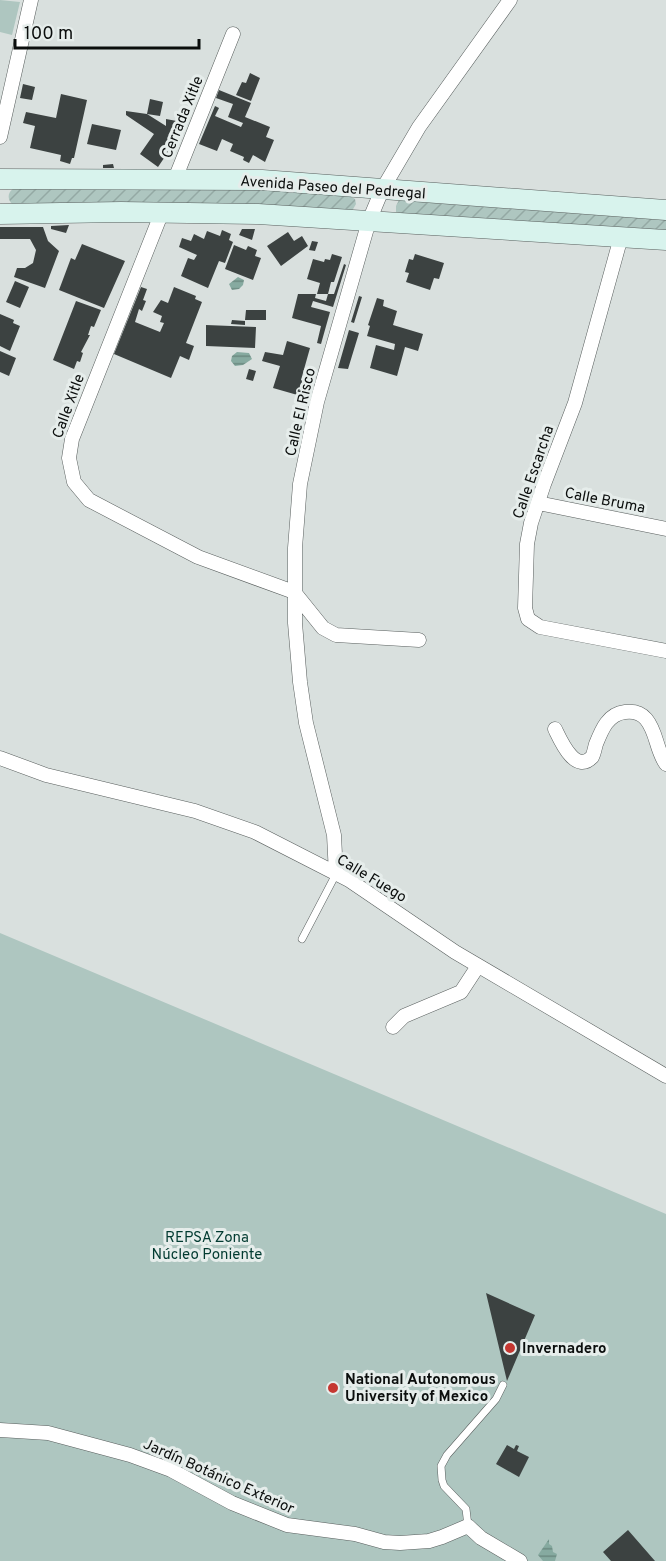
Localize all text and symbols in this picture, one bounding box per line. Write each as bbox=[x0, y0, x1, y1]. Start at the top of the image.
scale bar bbox=[15, 12, 200, 50]
text: 100 m bbox=[24, 23, 73, 46]
street label: Cerrada Xitle bbox=[158, 74, 209, 162]
street label: Avenida Paseo del Pedregal bbox=[239, 173, 426, 204]
street label: Calle El Risco bbox=[282, 366, 321, 458]
street label: Calle Xitle bbox=[49, 372, 90, 441]
street label: Calle Escarcha bbox=[510, 423, 559, 522]
street label: Calle Bruma bbox=[563, 484, 647, 519]
street label: Calle Fuego bbox=[333, 851, 410, 908]
park label: REPSA Zona Núcleo Poniente bbox=[152, 1229, 262, 1265]
place label: Invernadero bbox=[522, 1340, 607, 1359]
marker: Invernadero bbox=[503, 1341, 517, 1355]
place label: National Autonomous University of Mexico bbox=[345, 1371, 496, 1407]
marker: National Autonomous University of Mexico bbox=[326, 1381, 340, 1395]
street label: Jardín Botánico Exterior bbox=[140, 1435, 297, 1519]

